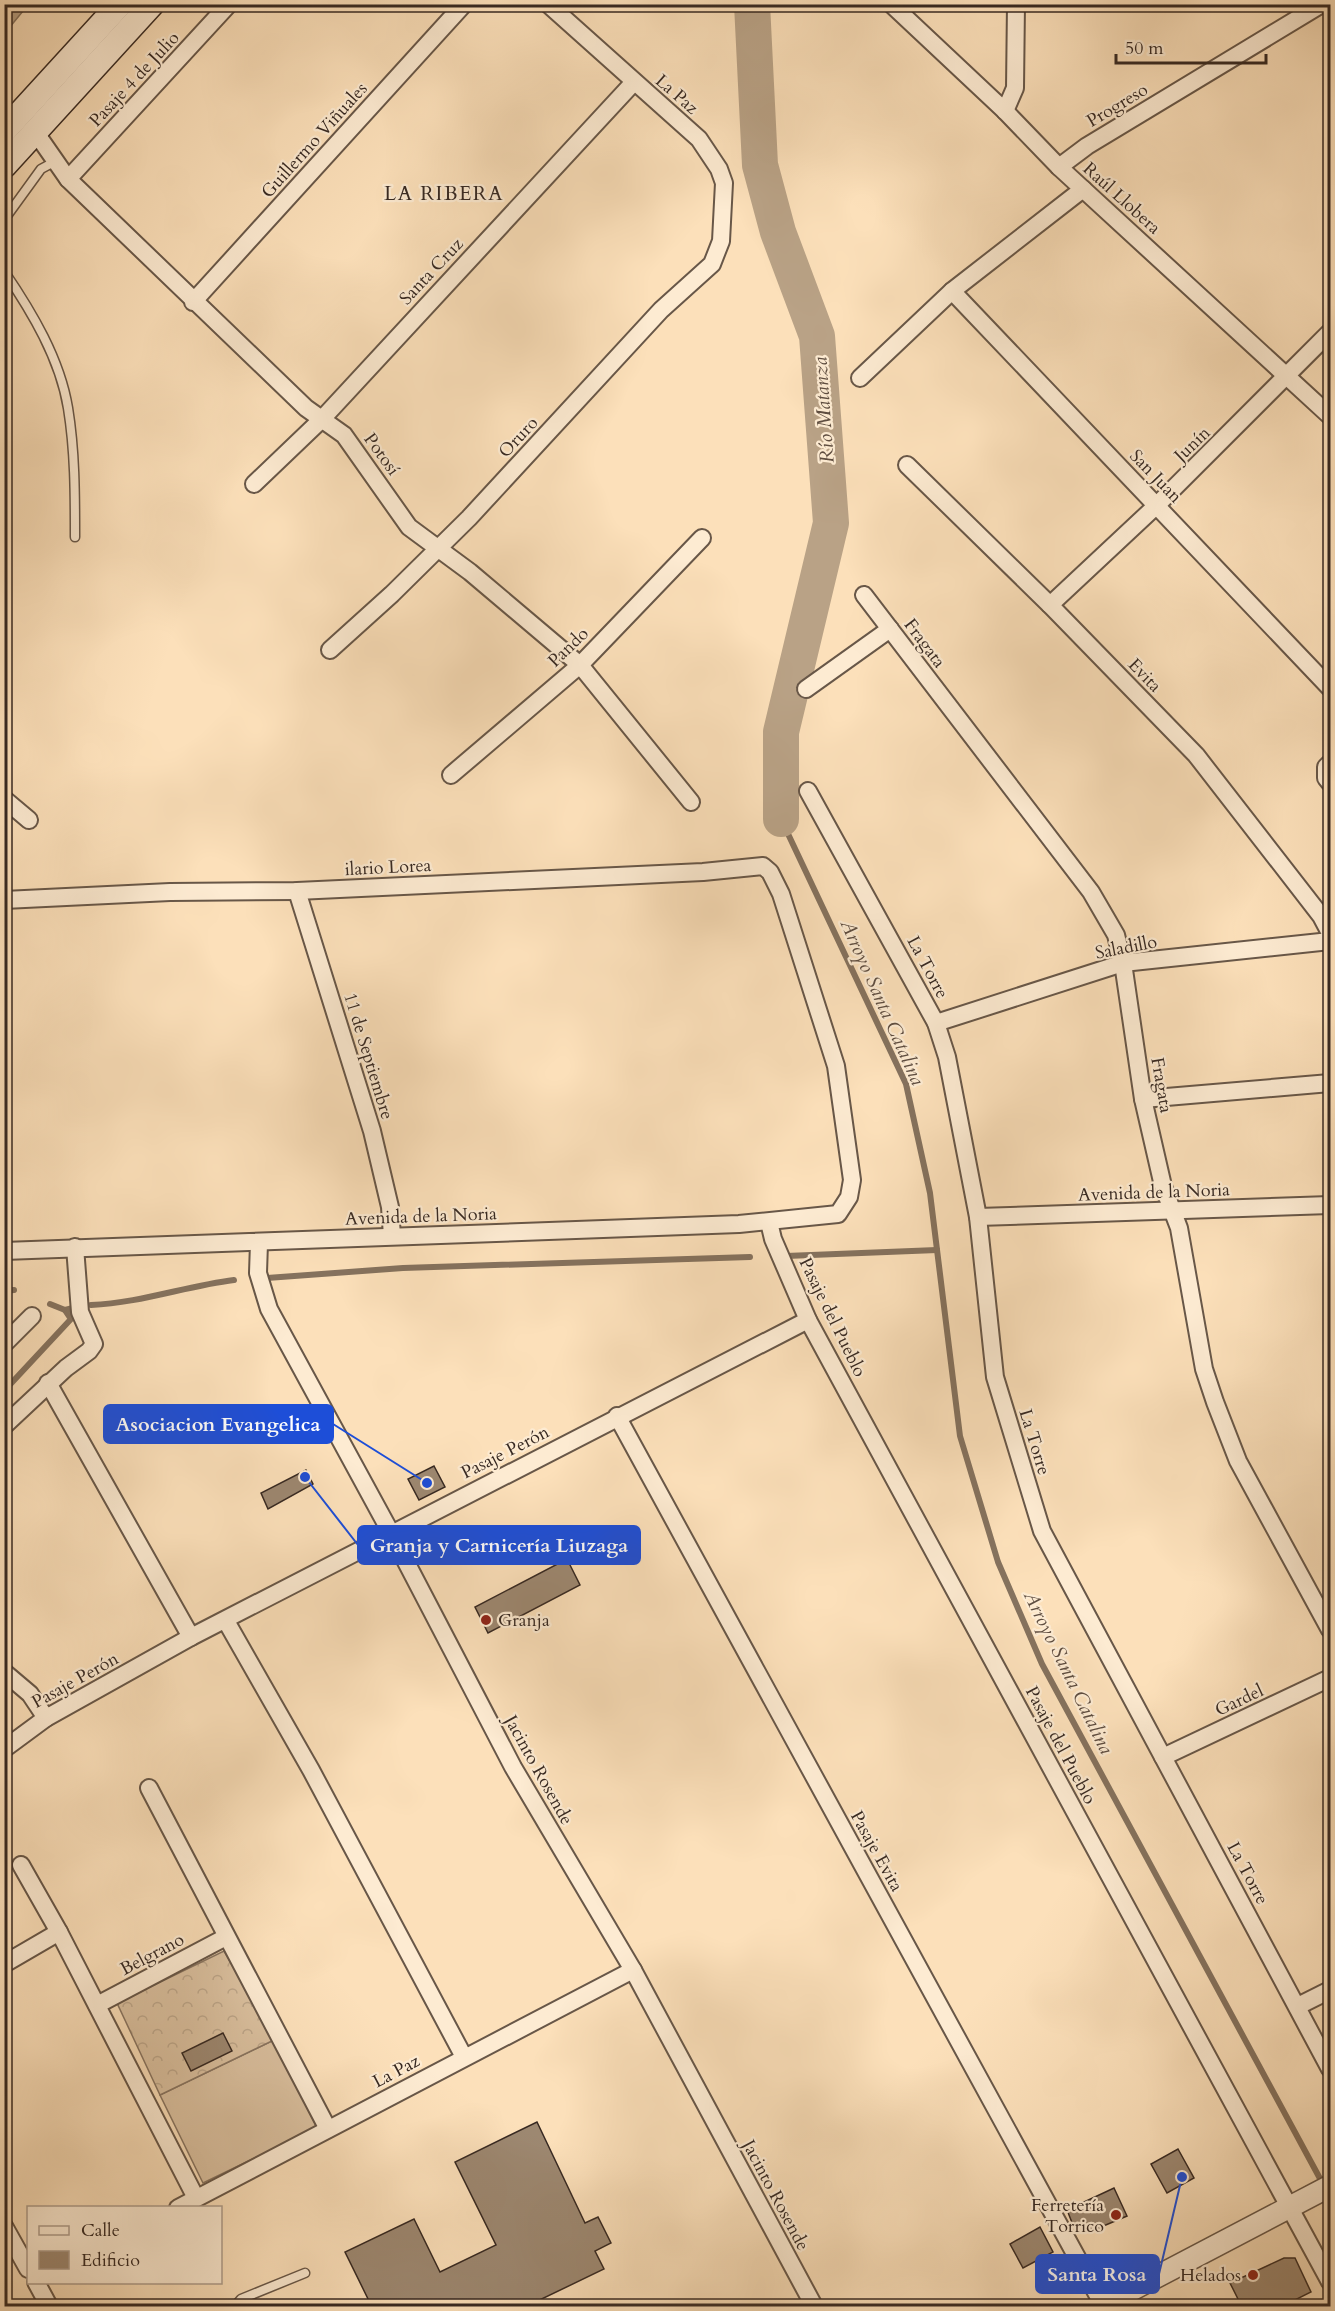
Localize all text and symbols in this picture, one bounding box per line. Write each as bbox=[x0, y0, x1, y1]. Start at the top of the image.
street label: Pasaje 4 de Julio bbox=[84, 26, 185, 133]
scale bar bbox=[1116, 27, 1266, 65]
text: 50 m bbox=[1125, 36, 1164, 61]
street label: La Paz bbox=[650, 69, 704, 120]
street label: Guillermo Viñuales bbox=[256, 77, 373, 204]
street label: Progreso bbox=[1082, 77, 1153, 134]
street label: Raúl Llobera bbox=[1077, 157, 1166, 240]
district label: LA RIBERA bbox=[384, 180, 504, 207]
street label: Santa Cruz bbox=[394, 232, 469, 310]
water label: Río Matanza bbox=[806, 356, 841, 464]
street label: Oruro bbox=[493, 411, 544, 464]
street label: Junín bbox=[1167, 420, 1217, 470]
street label: Potosí bbox=[358, 428, 405, 481]
street label: San Juan bbox=[1124, 444, 1188, 509]
street label: Fragata bbox=[898, 613, 952, 673]
street label: Pando bbox=[542, 622, 594, 673]
street label: Evita bbox=[1122, 653, 1167, 698]
street label: ilario Lorea bbox=[344, 853, 432, 882]
water label: Arroyo Santa Catalina bbox=[833, 914, 931, 1089]
street label: Saladillo bbox=[1093, 929, 1160, 966]
street label: La Torre bbox=[901, 931, 954, 1003]
street label: 11 de Septiembre bbox=[337, 990, 400, 1123]
street label: Fragata bbox=[1144, 1055, 1179, 1115]
street label: Avenida de la Noria bbox=[1078, 1177, 1231, 1208]
street label: Avenida de la Noria bbox=[345, 1201, 498, 1232]
street label: Pasaje del Pueblo bbox=[793, 1253, 872, 1381]
callout: Asociacion Evangelica bbox=[104, 1405, 333, 1443]
street label: La Torre bbox=[1013, 1406, 1056, 1478]
text: Asociacion Evangelica bbox=[116, 1411, 321, 1438]
street label: Pasaje Perón bbox=[457, 1419, 554, 1485]
callout: Granja y Carnicería Liuzaga bbox=[358, 1526, 640, 1564]
text: Granja y Carnicería Liuzaga bbox=[370, 1532, 628, 1559]
water label: Arroyo Santa Catalina bbox=[1017, 1585, 1120, 1759]
place label: Granja bbox=[498, 1608, 550, 1633]
marker: Granja bbox=[479, 1613, 493, 1627]
street label: Pasaje Perón bbox=[27, 1646, 124, 1715]
street label: Gardel bbox=[1211, 1678, 1268, 1723]
street label: Pasaje del Pueblo bbox=[1019, 1682, 1102, 1809]
street label: Jacinto Rosende bbox=[497, 1708, 579, 1830]
street label: Pasaje Evita bbox=[844, 1806, 909, 1896]
street label: La Torre bbox=[1221, 1837, 1274, 1909]
street label: Belgrano bbox=[116, 1927, 189, 1982]
street label: La Paz bbox=[368, 2049, 424, 2094]
street label: Jacinto Rosende bbox=[734, 2133, 815, 2255]
place label: Ferretería Torrico bbox=[1031, 2193, 1104, 2239]
legend bbox=[27, 2206, 222, 2284]
marker: Ferretería Torrico bbox=[1109, 2208, 1123, 2222]
text: Calle bbox=[81, 2218, 120, 2243]
text: Edificio bbox=[81, 2248, 140, 2273]
callout: Santa Rosa bbox=[1036, 2255, 1159, 2293]
text: Santa Rosa bbox=[1048, 2261, 1146, 2288]
place label: Helados bbox=[1180, 2263, 1241, 2288]
marker: Helados bbox=[1246, 2268, 1260, 2282]

